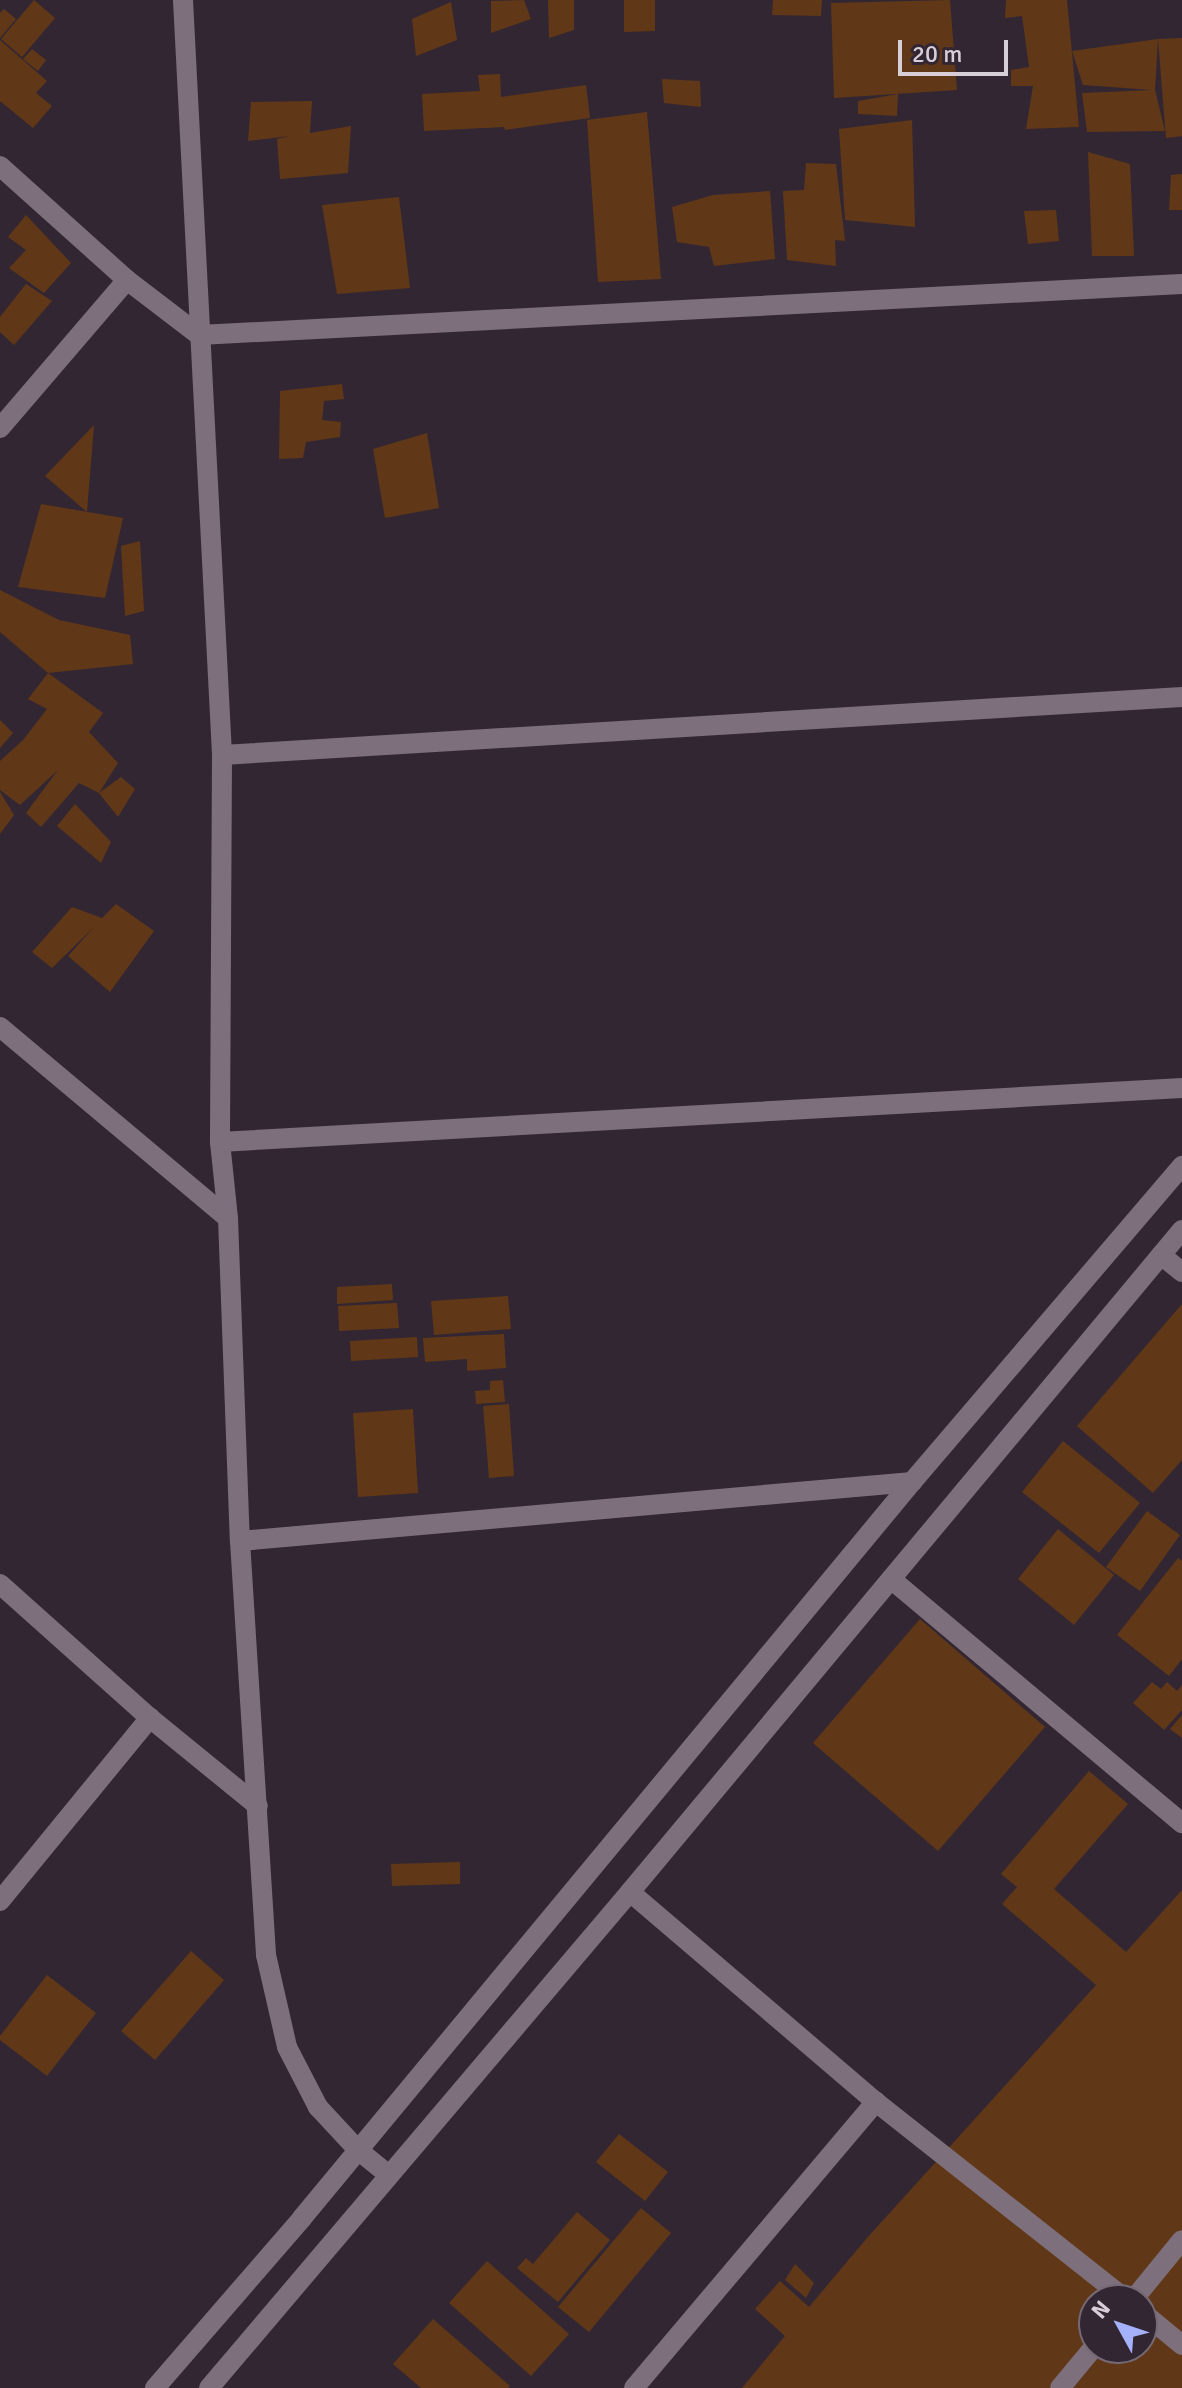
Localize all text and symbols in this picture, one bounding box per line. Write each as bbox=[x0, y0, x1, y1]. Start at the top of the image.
scale bar bbox=[902, 24, 1012, 74]
text: 20 m bbox=[912, 39, 962, 69]
north arrow bbox=[1078, 2284, 1158, 2364]
text: N bbox=[1086, 2295, 1116, 2324]

